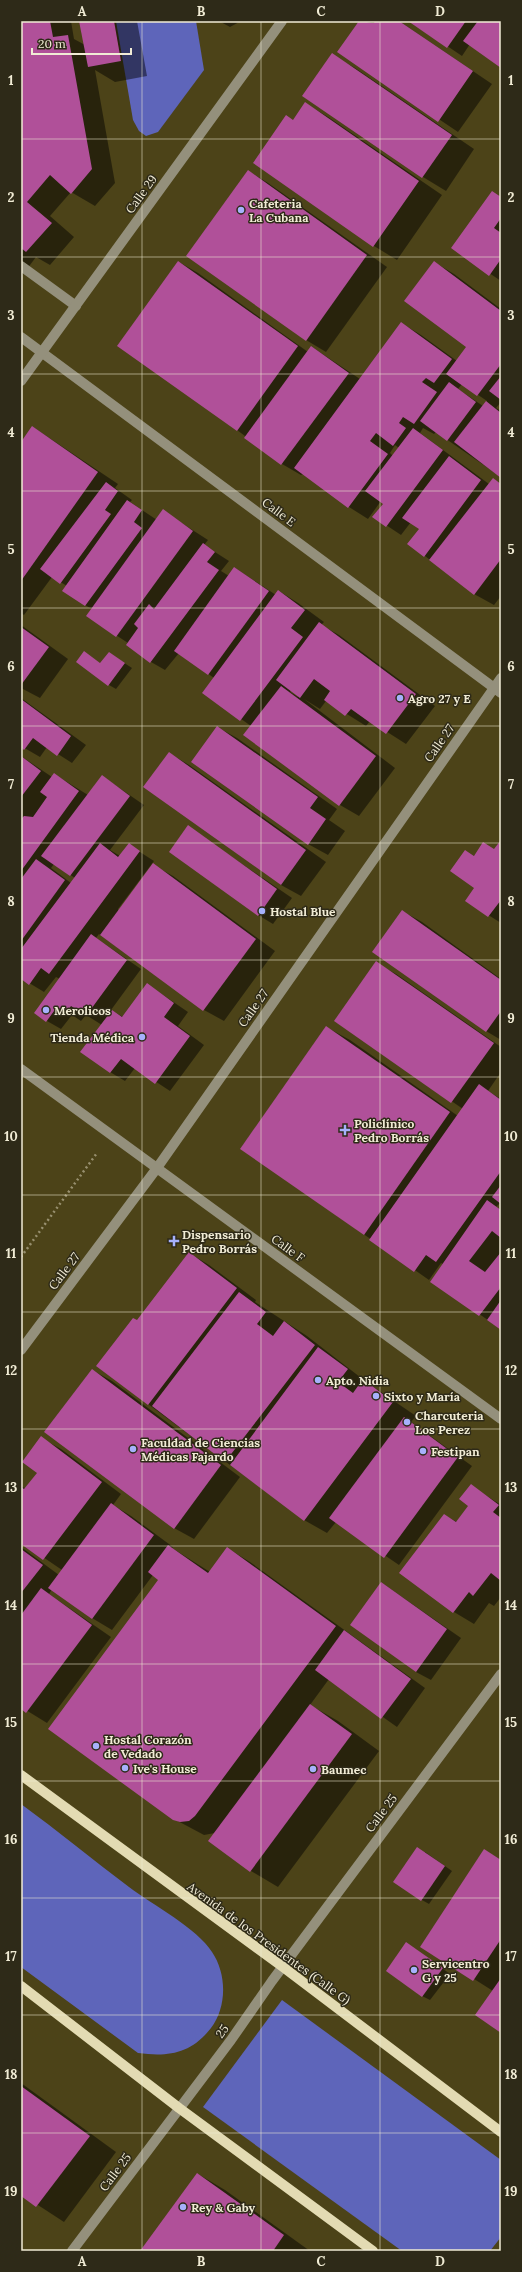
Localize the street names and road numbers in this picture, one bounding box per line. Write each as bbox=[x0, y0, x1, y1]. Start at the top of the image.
street label: Calle 29 bbox=[122, 172, 160, 216]
street label: Calle E bbox=[259, 495, 299, 529]
street label: Calle 27 bbox=[421, 721, 458, 765]
street label: Calle 27 bbox=[235, 986, 272, 1030]
street label: Calle F bbox=[268, 1231, 308, 1265]
street label: Calle 27 bbox=[45, 1249, 83, 1293]
street label: Calle 25 bbox=[362, 1791, 400, 1835]
street label: Avenida de los Presidentes (Calle G) bbox=[183, 1878, 354, 2008]
street label: 25 bbox=[212, 2021, 232, 2041]
street label: Calle 25 bbox=[96, 2150, 134, 2194]

